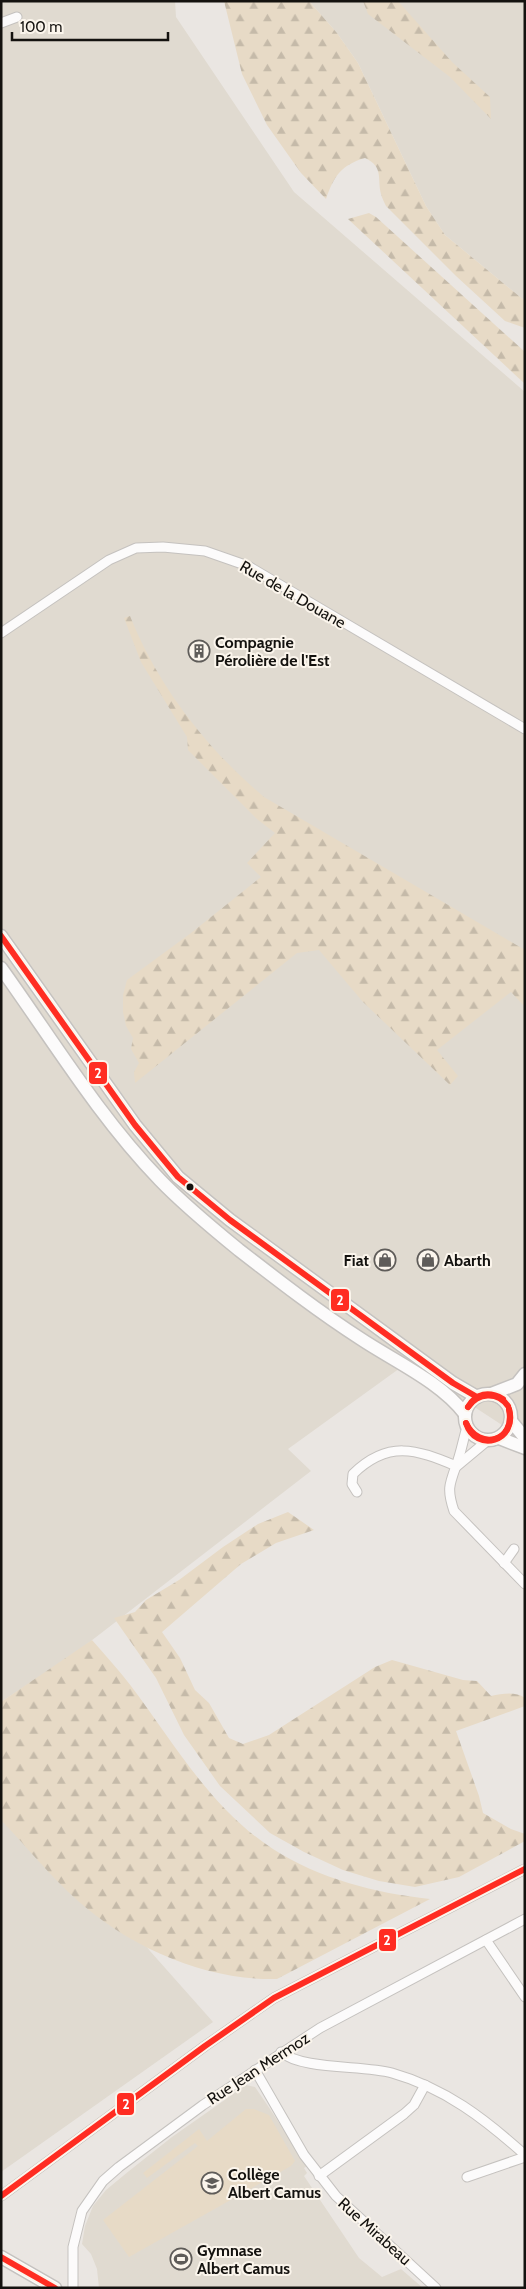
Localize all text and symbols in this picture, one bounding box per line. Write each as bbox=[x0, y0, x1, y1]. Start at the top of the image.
scale bar bbox=[12, 10, 169, 42]
text: 100 m bbox=[20, 18, 62, 36]
street label: Rue de la Douane bbox=[237, 556, 349, 632]
place label: Compagnie Pérolière de l'Est bbox=[215, 633, 330, 670]
building icon: Compagnie Pérolière de l'Est bbox=[187, 639, 211, 663]
line badge: 2 bbox=[88, 1061, 108, 1085]
text: 2 bbox=[94, 1064, 102, 1082]
unlabelled marker bbox=[185, 1182, 195, 1192]
shop icon: Fiat bbox=[373, 1248, 397, 1272]
shop icon: Abarth bbox=[416, 1248, 440, 1272]
place label: Fiat bbox=[344, 1251, 369, 1270]
place label: Abarth bbox=[444, 1251, 491, 1270]
line badge: 2 bbox=[330, 1288, 350, 1312]
text: 2 bbox=[336, 1291, 344, 1309]
line badge: 2 bbox=[378, 1928, 397, 1952]
text: 2 bbox=[383, 1931, 391, 1949]
street label: Rue Jean Mermoz bbox=[204, 2028, 313, 2109]
line badge: 2 bbox=[116, 2092, 135, 2116]
text: 2 bbox=[122, 2095, 130, 2113]
place label: Collège Albert Camus bbox=[228, 2165, 321, 2202]
school or university icon: Collège Albert Camus bbox=[200, 2171, 224, 2195]
street label: Rue Mirabeau bbox=[334, 2194, 415, 2269]
place label: Gymnase Albert Camus bbox=[197, 2241, 290, 2278]
sports icon: Gymnase Albert Camus bbox=[169, 2247, 193, 2271]

